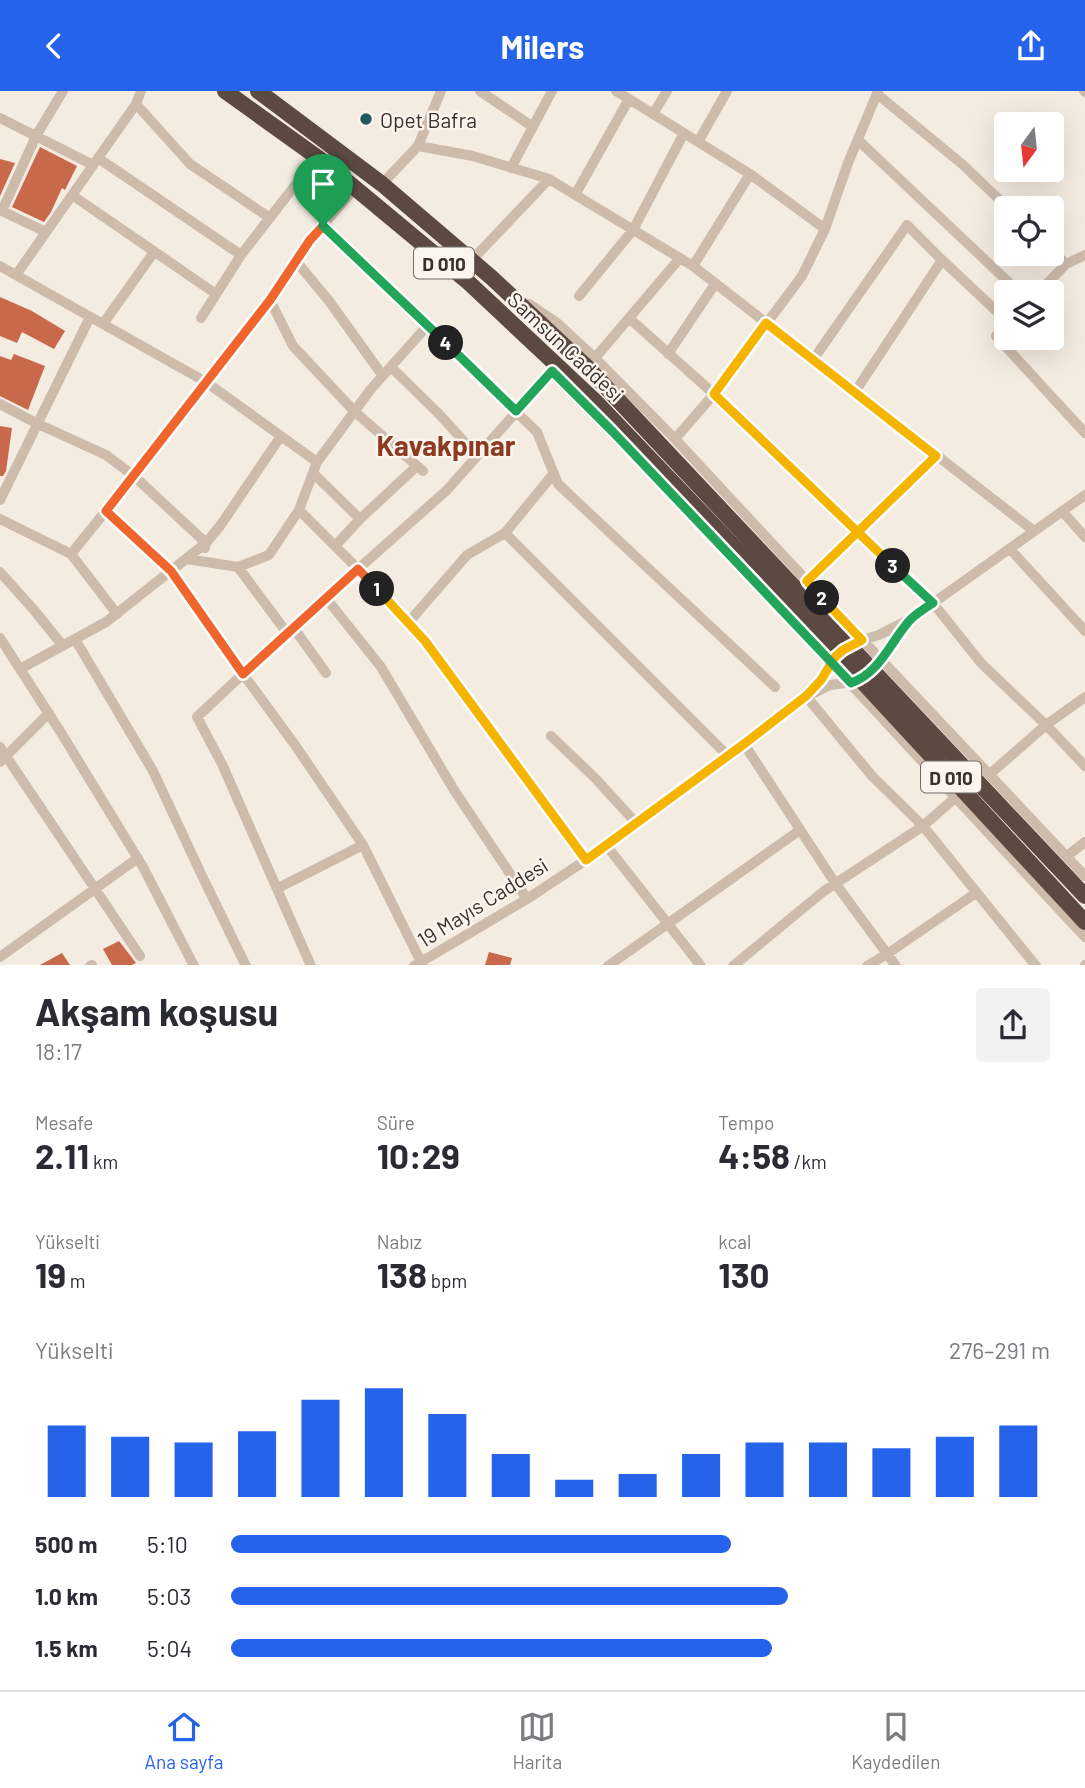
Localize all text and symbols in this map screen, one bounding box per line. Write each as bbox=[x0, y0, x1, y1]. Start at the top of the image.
icon: back bbox=[35, 27, 73, 65]
text: Milers bbox=[501, 27, 584, 65]
icon: share bbox=[1012, 27, 1050, 65]
place label: Opet Bafra bbox=[380, 107, 477, 132]
marker: Opet Bafra bbox=[358, 111, 374, 127]
north arrow bbox=[994, 112, 1064, 182]
map controls bbox=[994, 112, 1064, 350]
pin bbox=[293, 154, 353, 226]
icon: arrive bbox=[304, 165, 342, 203]
button: locate bbox=[994, 196, 1064, 266]
road number: D 010 bbox=[414, 247, 474, 279]
button: layers bbox=[994, 280, 1064, 350]
street label: Samsun Caddesi bbox=[503, 286, 629, 406]
pin: 4 bbox=[428, 325, 464, 361]
text: 4 bbox=[440, 331, 451, 354]
district label: Kavakpınar bbox=[377, 428, 516, 462]
pin: 3 bbox=[876, 549, 910, 583]
text: 3 bbox=[887, 554, 898, 577]
pin: 1 bbox=[360, 571, 394, 607]
text: 1 bbox=[373, 577, 380, 600]
pin: 2 bbox=[804, 581, 840, 615]
text: 2 bbox=[816, 586, 827, 609]
road number: D 010 bbox=[921, 761, 981, 793]
street label: 19 Mayıs Caddesi bbox=[412, 852, 552, 952]
text: Akşam koşusu bbox=[35, 988, 278, 1034]
button: share bbox=[976, 988, 1050, 1062]
text: 18:17 bbox=[35, 1037, 82, 1065]
text: Mesafe bbox=[35, 1111, 93, 1134]
text: Süre bbox=[377, 1111, 415, 1134]
text: Tempo bbox=[718, 1111, 774, 1134]
text: 2.11 bbox=[35, 1134, 89, 1176]
text: 10:29 bbox=[377, 1134, 460, 1176]
text: 4:58 bbox=[718, 1134, 790, 1176]
text: km bbox=[89, 1150, 118, 1173]
text: /km bbox=[790, 1150, 827, 1173]
text: Yükselti bbox=[35, 1230, 100, 1253]
text: Nabız bbox=[377, 1230, 422, 1253]
text: kcal bbox=[718, 1230, 751, 1253]
text: 19 bbox=[35, 1253, 66, 1295]
text: 138 bbox=[377, 1253, 427, 1295]
text: 130 bbox=[718, 1253, 770, 1295]
text: m bbox=[66, 1269, 86, 1292]
text: bpm bbox=[427, 1269, 467, 1292]
text: Yükselti bbox=[35, 1336, 113, 1364]
text: 276–291 m bbox=[949, 1336, 1050, 1364]
text: 500 m bbox=[35, 1530, 97, 1558]
text: 5:10 bbox=[147, 1530, 188, 1558]
text: 1.0 km bbox=[35, 1582, 98, 1610]
text: 5:03 bbox=[147, 1582, 191, 1610]
text: 1.5 km bbox=[35, 1634, 98, 1662]
text: 5:04 bbox=[147, 1634, 192, 1662]
tab: Ana sayfa bbox=[145, 1708, 223, 1773]
tab: Harita bbox=[512, 1708, 562, 1773]
tab: Kaydedilen bbox=[851, 1708, 940, 1773]

